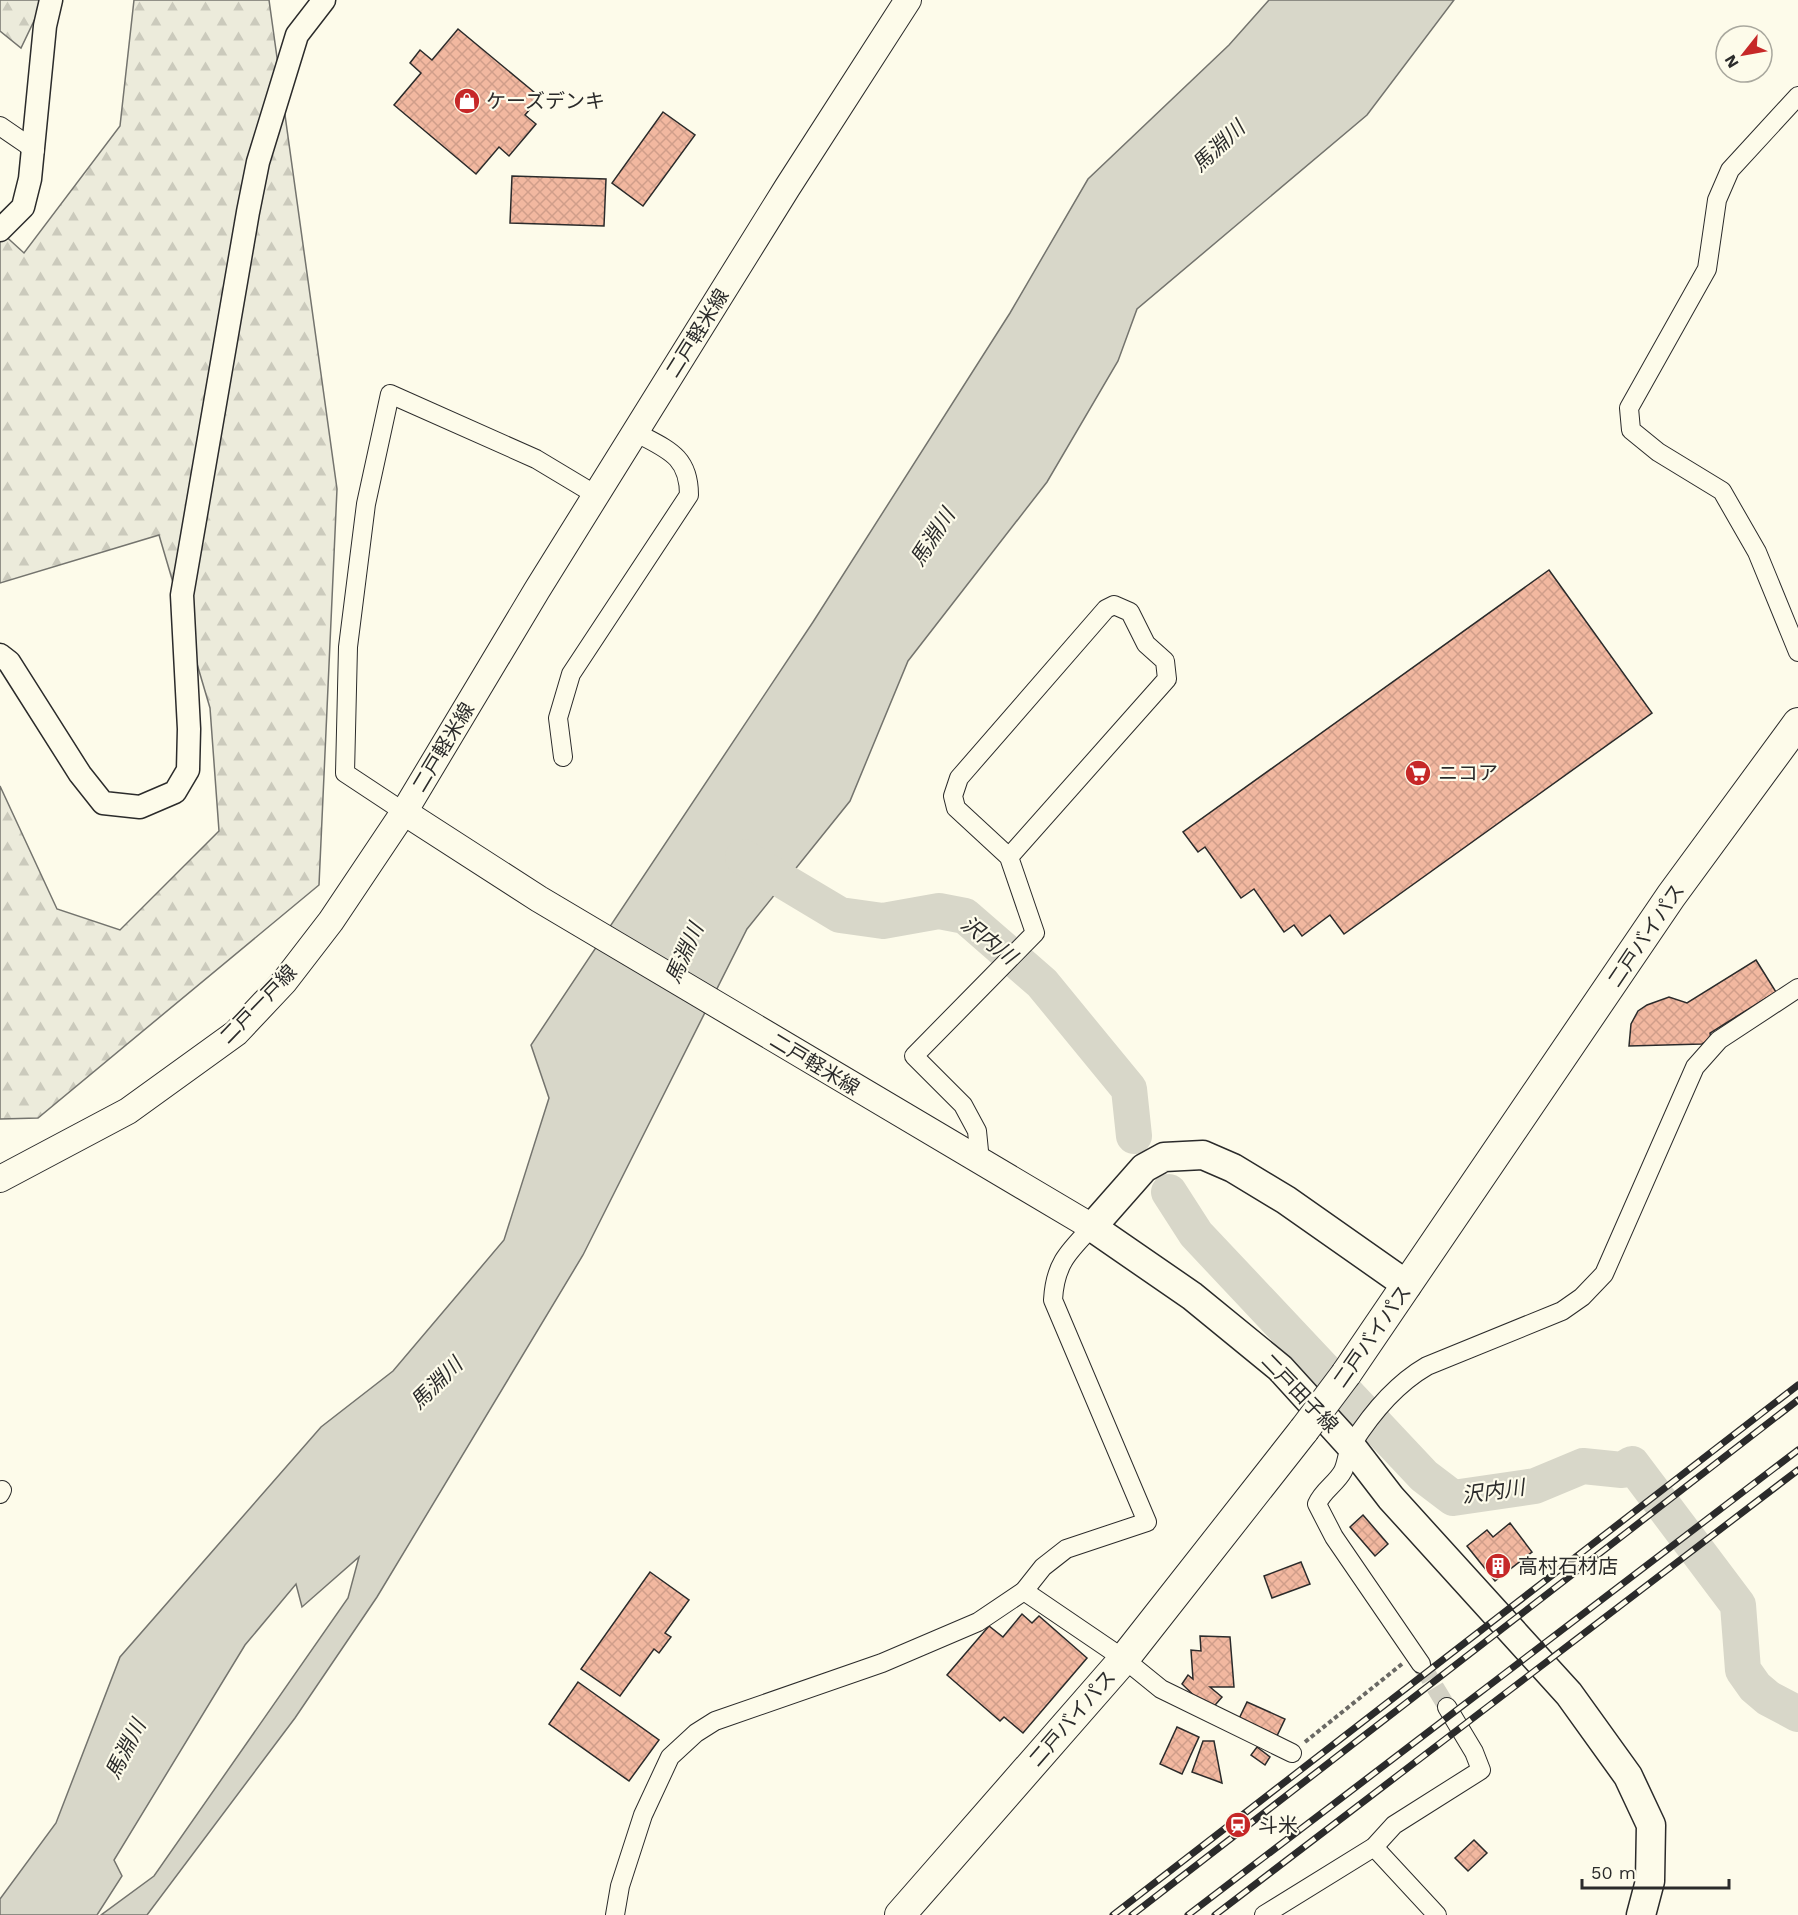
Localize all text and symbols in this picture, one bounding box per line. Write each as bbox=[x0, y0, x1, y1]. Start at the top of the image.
north arrow bbox=[1714, 24, 1774, 84]
text: N bbox=[1720, 51, 1743, 71]
shop icon: ケーズデンキ bbox=[452, 86, 482, 116]
place label: ケーズデンキ bbox=[486, 89, 605, 113]
water label: 馬淵川 bbox=[1186, 114, 1251, 177]
street label: 二戸軽米線 bbox=[660, 284, 734, 382]
water label: 馬淵川 bbox=[904, 502, 961, 570]
street label: 二戸軽米線 bbox=[407, 698, 479, 796]
supermarket icon: ニコア bbox=[1403, 758, 1433, 788]
place label: ニコア bbox=[1438, 761, 1498, 785]
street label: 二戸バイパス bbox=[1603, 879, 1689, 991]
water label: 沢内川 bbox=[956, 911, 1023, 970]
water label: 馬淵川 bbox=[660, 917, 709, 987]
street label: 二戸一戸線 bbox=[215, 960, 301, 1048]
street label: 二戸軽米線 bbox=[766, 1028, 864, 1100]
street label: 二戸バイパス bbox=[1328, 1280, 1416, 1392]
street label: 二戸田子線 bbox=[1257, 1349, 1343, 1437]
water label: 馬淵川 bbox=[405, 1350, 469, 1414]
water label: 沢内川 bbox=[1460, 1474, 1528, 1508]
building icon: 高村石材店 bbox=[1483, 1551, 1513, 1581]
place label: 高村石材店 bbox=[1518, 1554, 1618, 1578]
street label: 二戸バイパス bbox=[1024, 1665, 1120, 1771]
water label: 馬淵川 bbox=[100, 1713, 151, 1783]
station icon: 斗米 bbox=[1223, 1810, 1253, 1840]
place label: 斗米 bbox=[1258, 1813, 1298, 1837]
scale bar bbox=[1582, 1852, 1729, 1890]
text: 50 m bbox=[1591, 1862, 1636, 1883]

